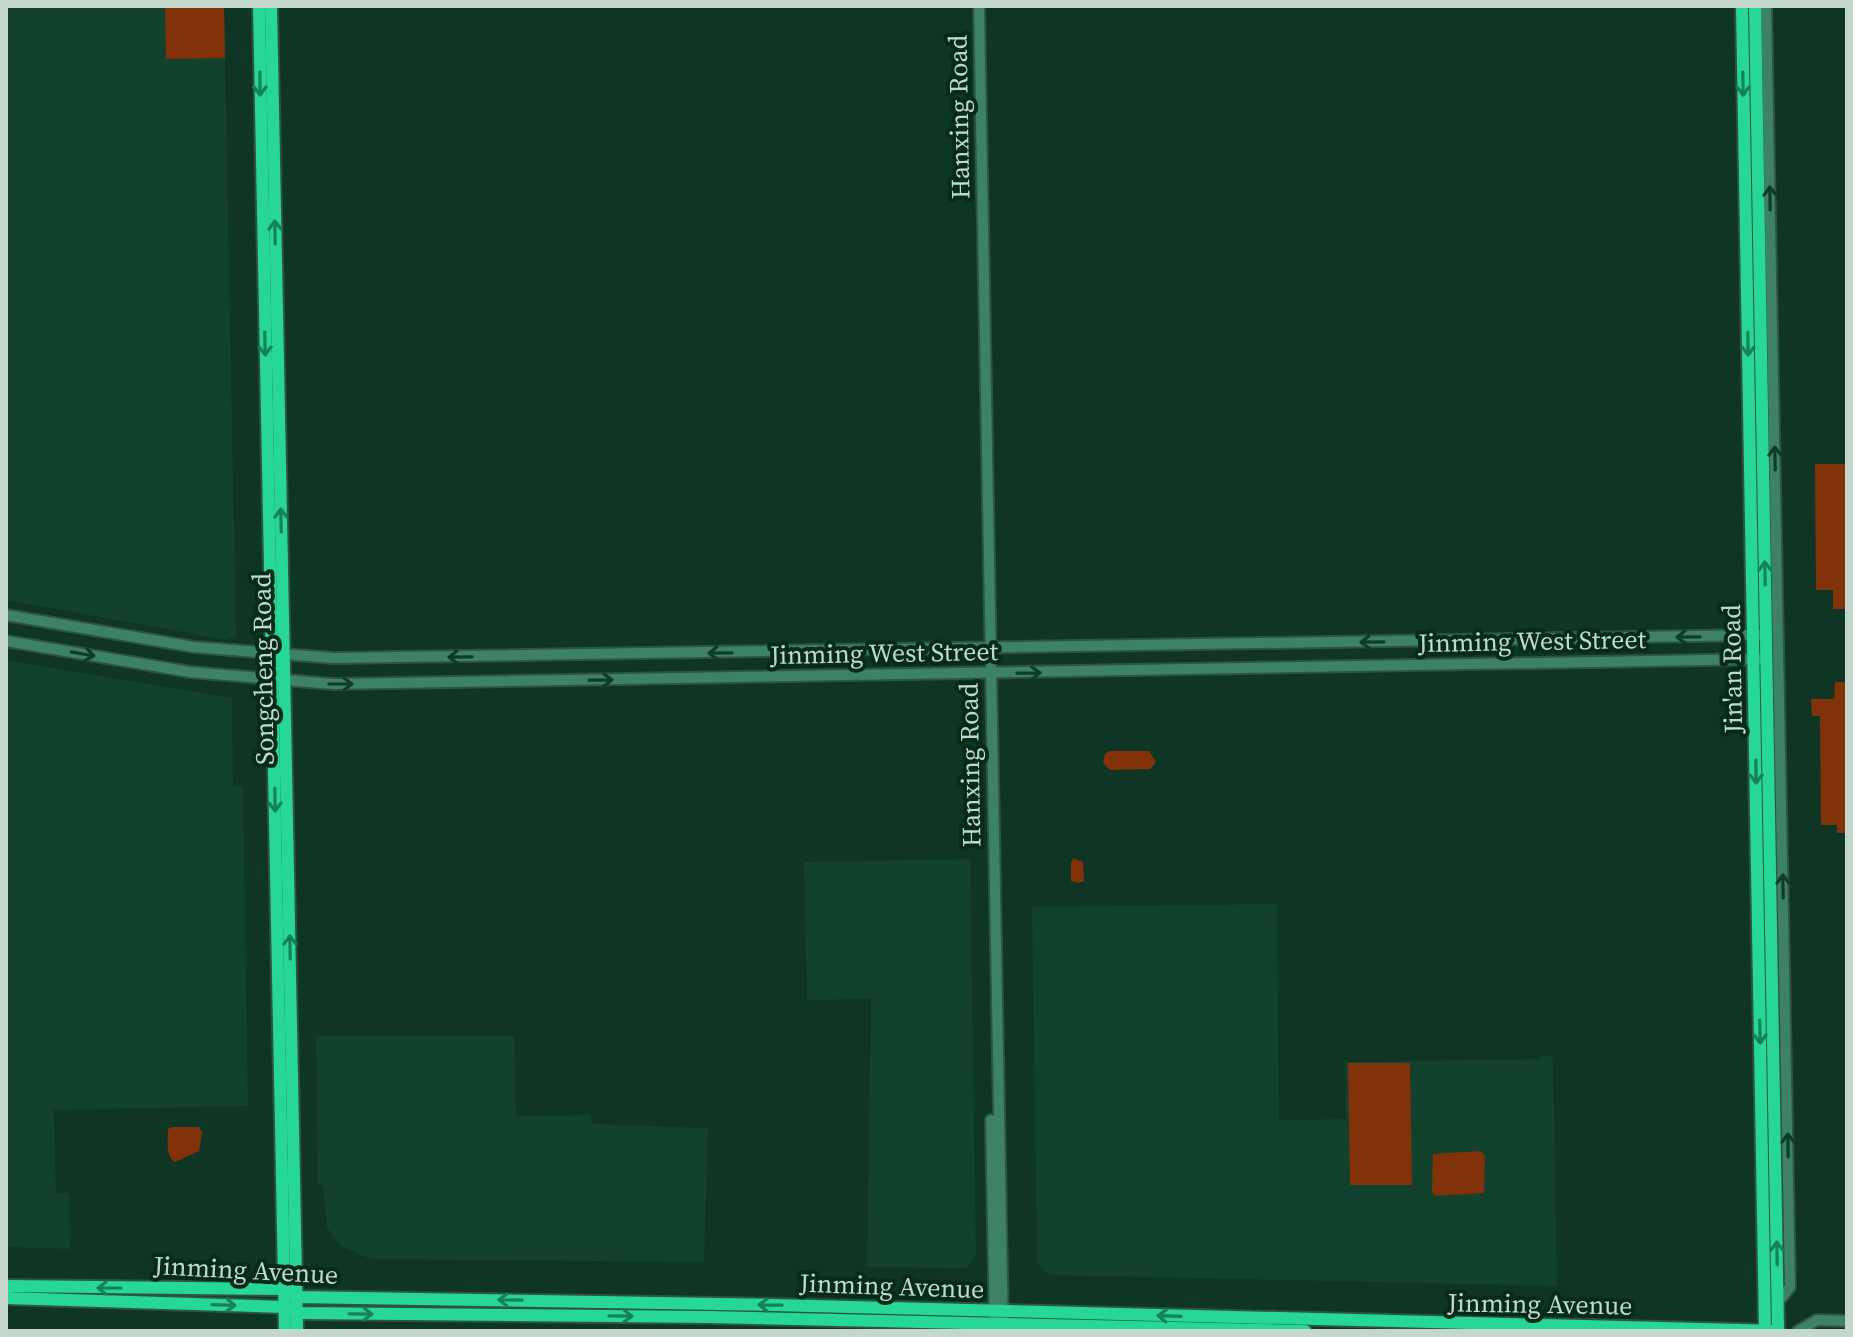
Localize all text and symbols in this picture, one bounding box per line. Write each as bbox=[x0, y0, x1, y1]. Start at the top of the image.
street label: Hanxing Road bbox=[940, 34, 978, 200]
one-way arrow bbox=[252, 70, 268, 97]
one-way arrow bbox=[1736, 70, 1751, 97]
one-way arrow bbox=[1762, 185, 1778, 212]
one-way arrow bbox=[267, 219, 283, 246]
one-way arrow bbox=[257, 330, 273, 357]
one-way arrow bbox=[1740, 330, 1756, 357]
one-way arrow bbox=[1767, 445, 1783, 472]
one-way arrow bbox=[274, 507, 289, 534]
one-way arrow bbox=[1757, 560, 1773, 587]
street label: Songcheng Road bbox=[243, 572, 283, 765]
street label: Jin'an Road bbox=[1713, 604, 1751, 735]
street label: Jinming West Street bbox=[1417, 621, 1647, 661]
one-way arrow bbox=[1675, 629, 1702, 644]
street label: Jinming West Street bbox=[769, 633, 999, 673]
one-way arrow bbox=[1359, 634, 1386, 650]
one-way arrow bbox=[707, 645, 734, 660]
one-way arrow bbox=[70, 647, 95, 662]
one-way arrow bbox=[447, 649, 474, 664]
one-way arrow bbox=[1015, 665, 1042, 680]
one-way arrow bbox=[587, 672, 614, 688]
one-way arrow bbox=[327, 676, 354, 692]
street label: Hanxing Road bbox=[951, 682, 989, 848]
one-way arrow bbox=[1748, 758, 1764, 785]
one-way arrow bbox=[267, 786, 282, 813]
one-way arrow bbox=[1775, 873, 1791, 900]
one-way arrow bbox=[282, 934, 298, 961]
one-way arrow bbox=[1753, 1018, 1768, 1045]
one-way arrow bbox=[1780, 1132, 1795, 1159]
one-way arrow bbox=[1769, 1240, 1784, 1267]
street label: Jinming Avenue bbox=[152, 1247, 339, 1293]
street label: Jinming Avenue bbox=[798, 1265, 985, 1307]
one-way arrow bbox=[96, 1280, 123, 1295]
street label: Jinming Avenue bbox=[1446, 1284, 1633, 1324]
one-way arrow bbox=[497, 1293, 524, 1308]
one-way arrow bbox=[210, 1297, 237, 1312]
one-way arrow bbox=[757, 1297, 784, 1313]
one-way arrow bbox=[347, 1306, 374, 1321]
one-way arrow bbox=[607, 1308, 634, 1324]
one-way arrow bbox=[1156, 1309, 1183, 1324]

